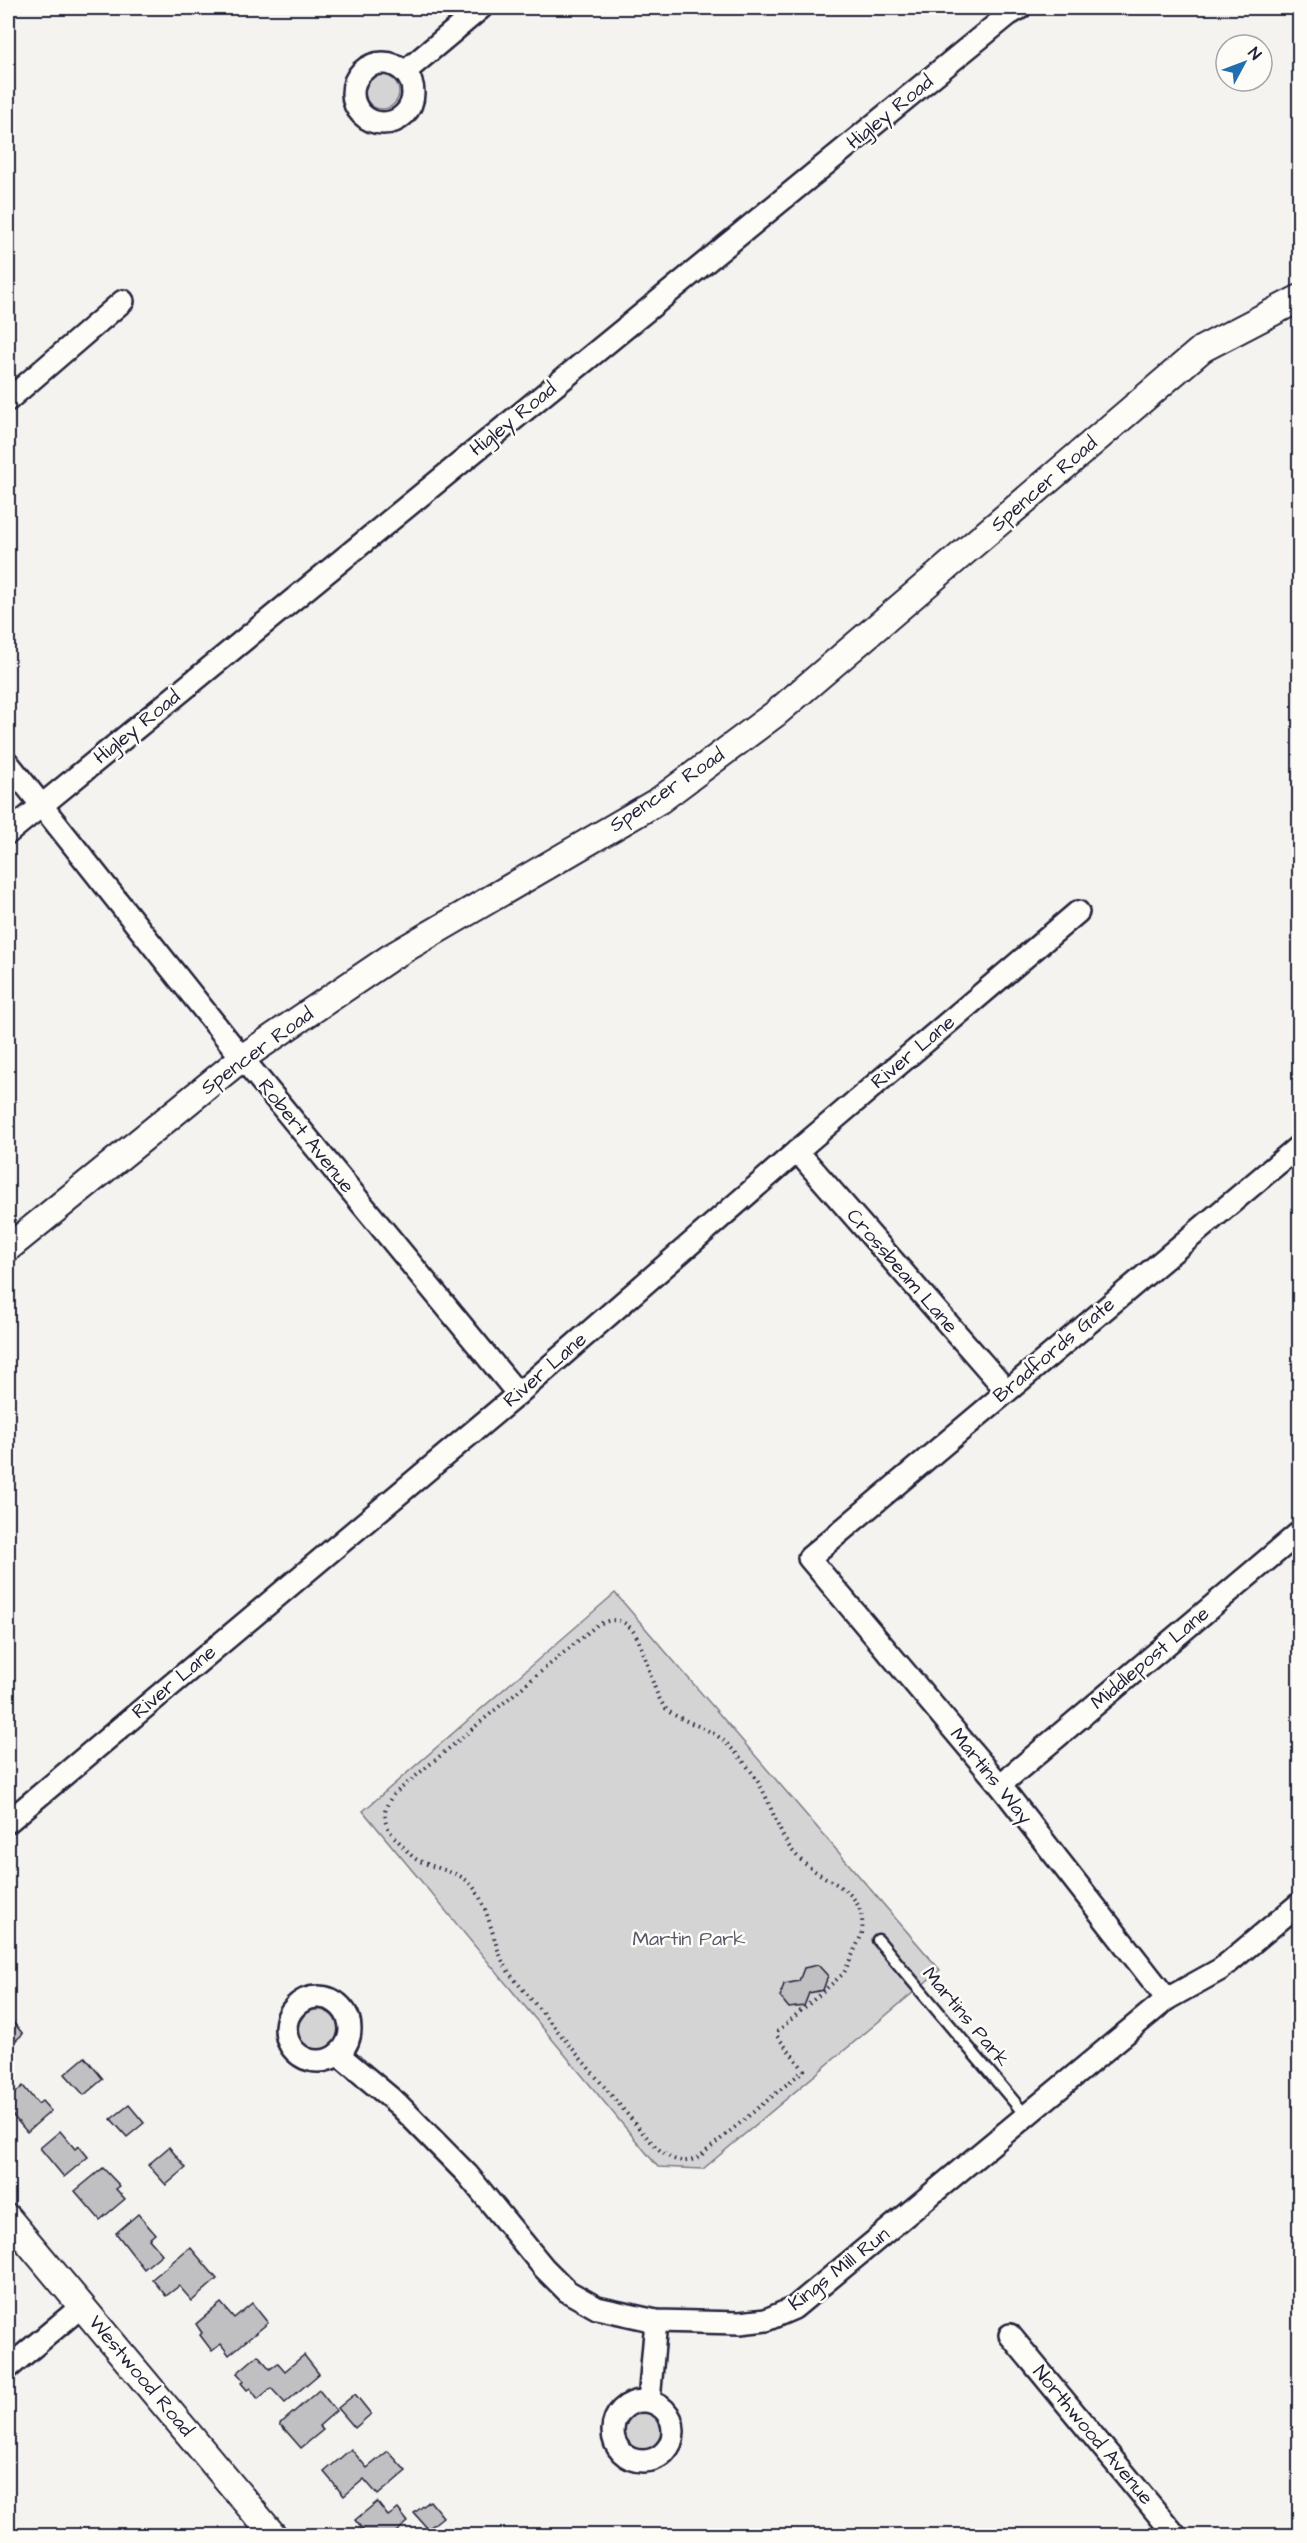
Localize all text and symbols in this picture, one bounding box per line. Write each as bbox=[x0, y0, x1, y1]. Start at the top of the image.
north arrow bbox=[1214, 33, 1274, 93]
text: N bbox=[1243, 43, 1266, 65]
street label: Higley Road bbox=[841, 68, 940, 156]
street label: Higley Road bbox=[464, 375, 563, 463]
street label: Spencer Road bbox=[985, 430, 1103, 538]
street label: Higley Road bbox=[88, 683, 187, 771]
street label: Spencer Road bbox=[604, 741, 730, 839]
street label: Spencer Road bbox=[195, 1001, 319, 1101]
street label: River Lane bbox=[865, 1008, 961, 1096]
street label: Robert Avenue bbox=[251, 1073, 361, 1199]
street label: Crossbeam Lane bbox=[840, 1203, 964, 1340]
street label: Bradfords Gate bbox=[987, 1291, 1121, 1409]
street label: River Lane bbox=[497, 1326, 593, 1414]
street label: Middlepost Lane bbox=[1085, 1600, 1216, 1716]
street label: River Lane bbox=[126, 1638, 222, 1726]
street label: Martins Way bbox=[943, 1722, 1039, 1831]
park label: Martin Park bbox=[632, 1925, 746, 1953]
street label: Martins Park bbox=[916, 1961, 1016, 2073]
street label: Kings Mill Run bbox=[782, 2220, 896, 2318]
street label: Westwood Road bbox=[82, 2309, 200, 2443]
street label: Northwood Avenue bbox=[1026, 2359, 1160, 2511]

